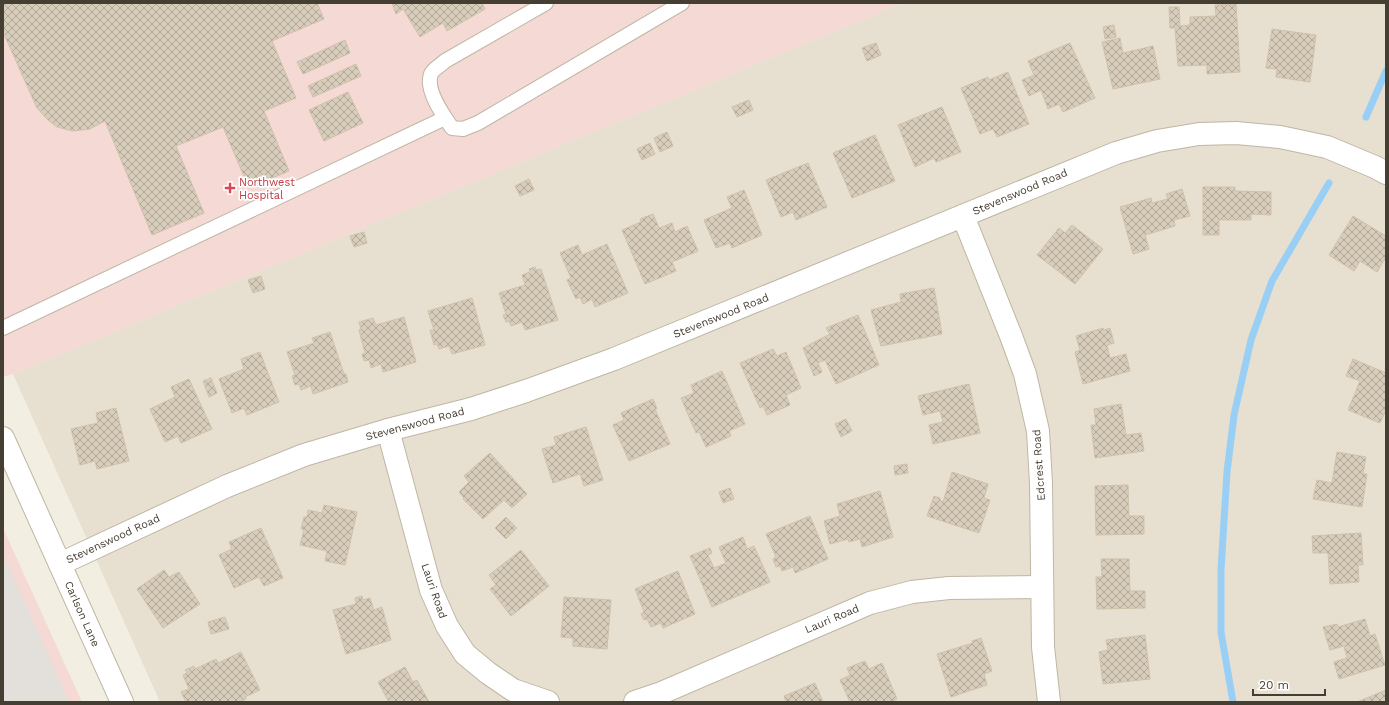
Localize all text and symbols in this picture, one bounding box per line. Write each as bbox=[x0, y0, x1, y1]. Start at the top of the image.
street label: Stevenswood Road bbox=[971, 166, 1069, 218]
place label: Northwest Hospital bbox=[239, 176, 295, 202]
marker: Northwest Hospital bbox=[224, 182, 236, 194]
street label: Stevenswood Road bbox=[671, 291, 771, 341]
street label: Stevenswood Road bbox=[364, 405, 466, 443]
street label: Edcrest Road bbox=[1030, 429, 1048, 501]
street label: Stevenswood Road bbox=[64, 512, 162, 566]
street label: Lauri Road bbox=[418, 562, 450, 620]
street label: Carlson Lane bbox=[62, 579, 102, 649]
street label: Lauri Road bbox=[803, 602, 861, 636]
scale bar bbox=[1253, 671, 1325, 697]
text: 20 m bbox=[1259, 678, 1289, 692]

